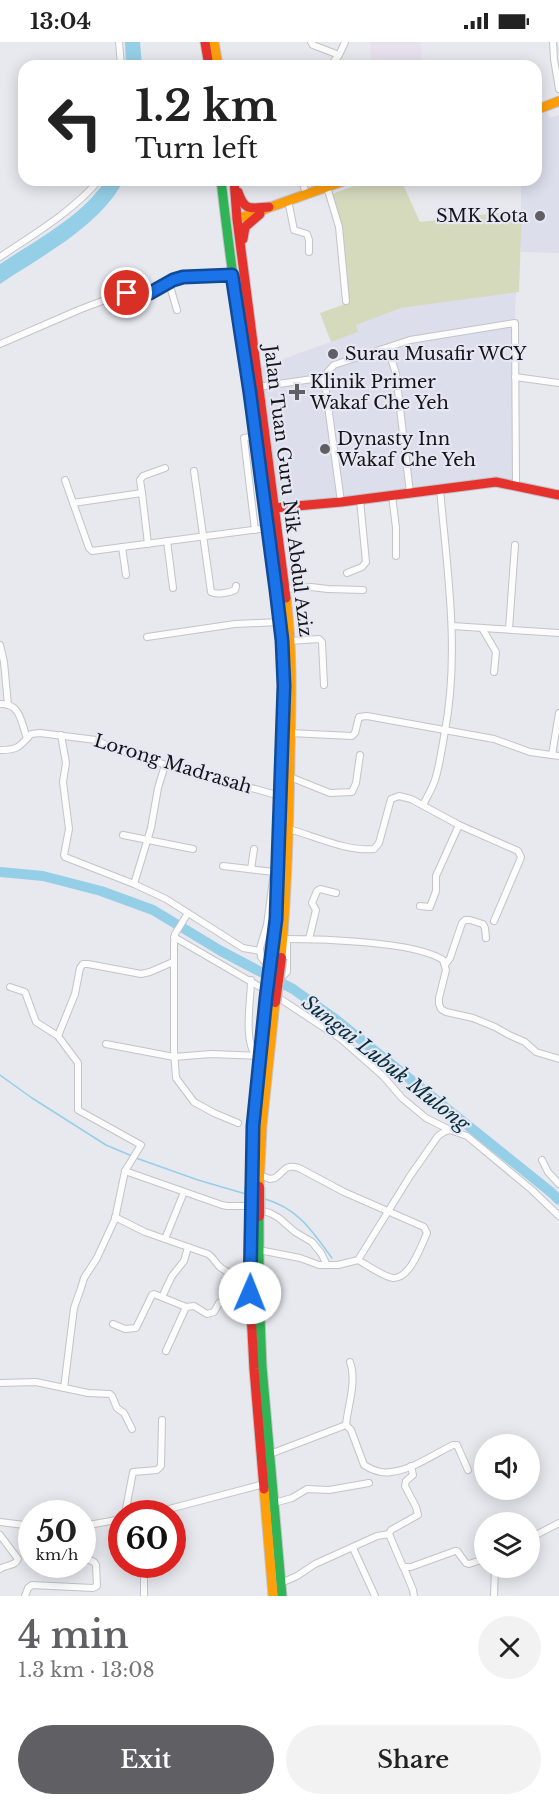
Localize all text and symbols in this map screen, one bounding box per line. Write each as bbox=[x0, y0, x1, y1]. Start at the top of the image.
text: 13:04 bbox=[30, 8, 91, 35]
text: 1.2 km bbox=[135, 80, 277, 132]
icon: left bbox=[36, 84, 114, 162]
text: Turn left bbox=[135, 132, 258, 165]
place label: SMK Kota bbox=[436, 205, 528, 227]
marker: SMK Kota bbox=[533, 209, 547, 223]
pin bbox=[101, 267, 152, 318]
icon: arrive bbox=[110, 276, 143, 309]
street label: Jalan Tuan Guru Nik Abdul Aziz bbox=[259, 342, 317, 638]
place label: Surau Musafir WCY bbox=[345, 343, 527, 365]
marker: Surau Musafir WCY bbox=[326, 347, 340, 361]
place label: Klinik Primer Wakaf Che Yeh bbox=[309, 371, 449, 414]
marker: Klinik Primer Wakaf Che Yeh bbox=[288, 383, 306, 401]
place label: Dynasty Inn Wakaf Che Yeh bbox=[336, 428, 476, 471]
marker: Dynasty Inn Wakaf Che Yeh bbox=[318, 442, 332, 456]
street label: Lorong Madrasah bbox=[91, 730, 255, 798]
water label: Sungai Lubuk Mulong bbox=[297, 990, 475, 1137]
position arrow bbox=[218, 1261, 282, 1325]
map controls bbox=[474, 1434, 540, 1578]
button: sound bbox=[474, 1434, 540, 1500]
speed limit sign: 60 bbox=[108, 1500, 186, 1578]
button: layers bbox=[474, 1512, 540, 1578]
text: 50 bbox=[37, 1513, 77, 1550]
text: km/h bbox=[36, 1545, 78, 1564]
text: 4 min bbox=[18, 1613, 129, 1658]
button: close bbox=[478, 1616, 541, 1679]
text: 1.3 km · 13:08 bbox=[18, 1658, 155, 1682]
button: Exit bbox=[18, 1725, 274, 1794]
button: Share bbox=[286, 1725, 541, 1794]

